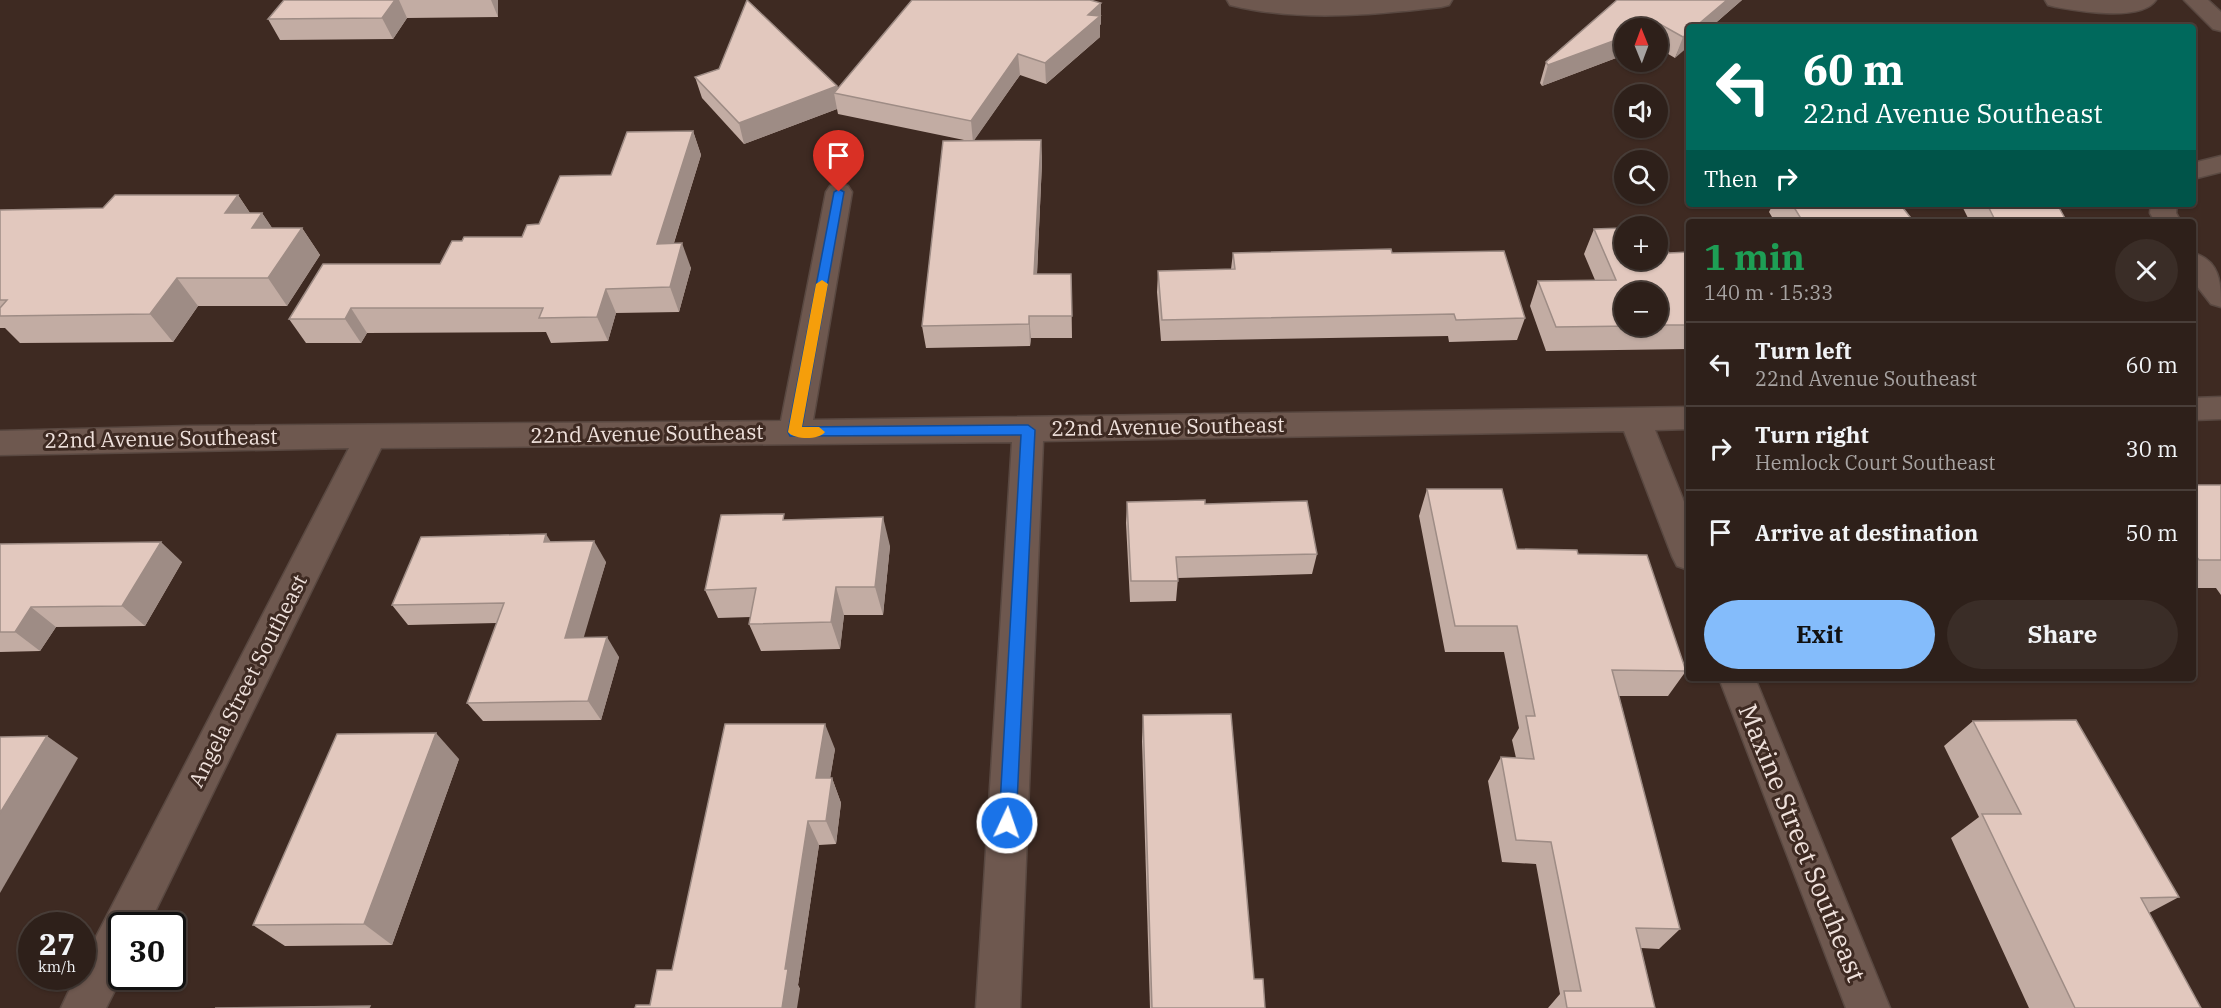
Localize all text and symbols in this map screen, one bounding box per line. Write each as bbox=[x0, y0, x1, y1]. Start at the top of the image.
north arrow bbox=[1614, 18, 1668, 72]
map controls bbox=[1614, 18, 1668, 336]
text: 60 m bbox=[1803, 42, 1904, 97]
icon: left bbox=[1704, 48, 1782, 126]
button: sound bbox=[1614, 84, 1668, 138]
text: 22nd Avenue Southeast bbox=[1803, 95, 2103, 130]
pin bbox=[813, 130, 864, 192]
icon: arrive bbox=[822, 139, 855, 172]
button: search bbox=[1614, 150, 1668, 204]
icon: right bbox=[1770, 162, 1803, 195]
text: Then bbox=[1704, 164, 1758, 193]
button: + bbox=[1614, 216, 1668, 270]
text: 1 min bbox=[1704, 233, 1805, 280]
button: close bbox=[2115, 239, 2178, 302]
text: 140 m · 15:33 bbox=[1704, 279, 1833, 306]
button: − bbox=[1614, 282, 1668, 336]
text: Turn left bbox=[1755, 336, 1851, 365]
icon: left bbox=[1704, 348, 1737, 381]
text: 60 m bbox=[2126, 350, 2178, 379]
text: 22nd Avenue Southeast bbox=[1755, 365, 1977, 392]
street label: 22nd Avenue Southeast bbox=[1051, 410, 1285, 442]
street label: 22nd Avenue Southeast bbox=[530, 417, 764, 449]
text: Turn right bbox=[1755, 420, 1869, 449]
street label: 22nd Avenue Southeast bbox=[44, 422, 278, 454]
icon: right bbox=[1704, 432, 1737, 465]
text: 30 m bbox=[2126, 434, 2178, 463]
text: Hemlock Court Southeast bbox=[1755, 449, 1995, 476]
icon: arrive bbox=[1704, 516, 1737, 549]
text: Arrive at destination bbox=[1755, 518, 1978, 547]
text: 50 m bbox=[2126, 518, 2178, 547]
street label: Angela Street Southeast bbox=[181, 569, 313, 792]
button: Exit bbox=[1704, 600, 1935, 669]
button: Share bbox=[1947, 600, 2178, 669]
street label: Maxine Street Southeast bbox=[1732, 699, 1874, 987]
position arrow bbox=[975, 791, 1039, 855]
speed limit sign: 30 bbox=[108, 912, 186, 990]
text: 27 bbox=[39, 924, 75, 963]
text: km/h bbox=[38, 957, 76, 976]

